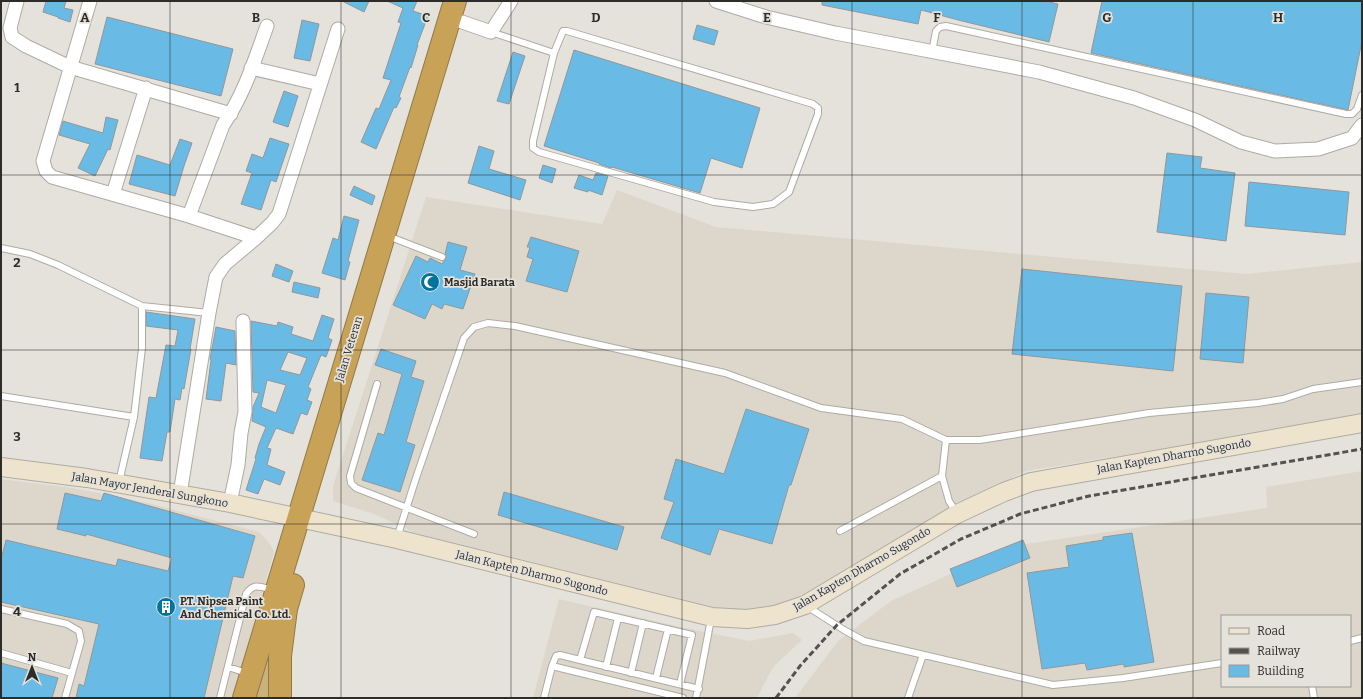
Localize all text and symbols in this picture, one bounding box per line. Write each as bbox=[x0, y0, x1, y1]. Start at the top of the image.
text: A bbox=[80, 10, 90, 25]
text: B bbox=[252, 10, 260, 25]
text: C bbox=[422, 10, 430, 25]
text: D bbox=[591, 10, 601, 25]
text: E bbox=[763, 10, 771, 25]
text: F bbox=[933, 10, 941, 25]
text: G bbox=[1102, 10, 1112, 25]
text: H bbox=[1273, 10, 1283, 25]
text: 1 bbox=[14, 80, 20, 95]
text: 2 bbox=[13, 255, 21, 270]
mosque icon: Masjid Barata bbox=[419, 271, 441, 293]
place label: Masjid Barata bbox=[444, 276, 516, 289]
street label: Jalan Veteran bbox=[333, 315, 365, 384]
text: 3 bbox=[13, 429, 21, 444]
street label: Jalan Kapten Dharmo Sugondo bbox=[1095, 436, 1252, 476]
street label: Jalan Mayor Jenderal Sungkono bbox=[70, 470, 229, 510]
street label: Jalan Kapten Dharmo Sugondo bbox=[790, 524, 933, 614]
street label: Jalan Kapten Dharmo Sugondo bbox=[454, 548, 609, 598]
place label: P.T. Nipsea Paint And Chemical Co. Ltd. bbox=[180, 595, 291, 621]
building icon: P.T. Nipsea Paint And Chemical Co. Ltd. bbox=[155, 596, 177, 618]
text: 4 bbox=[13, 604, 21, 619]
legend bbox=[1221, 615, 1351, 687]
text: Road bbox=[1257, 624, 1285, 638]
text: Railway bbox=[1257, 644, 1301, 658]
north arrow bbox=[12, 647, 52, 687]
text: N bbox=[28, 651, 37, 664]
text: Building bbox=[1257, 664, 1304, 678]

